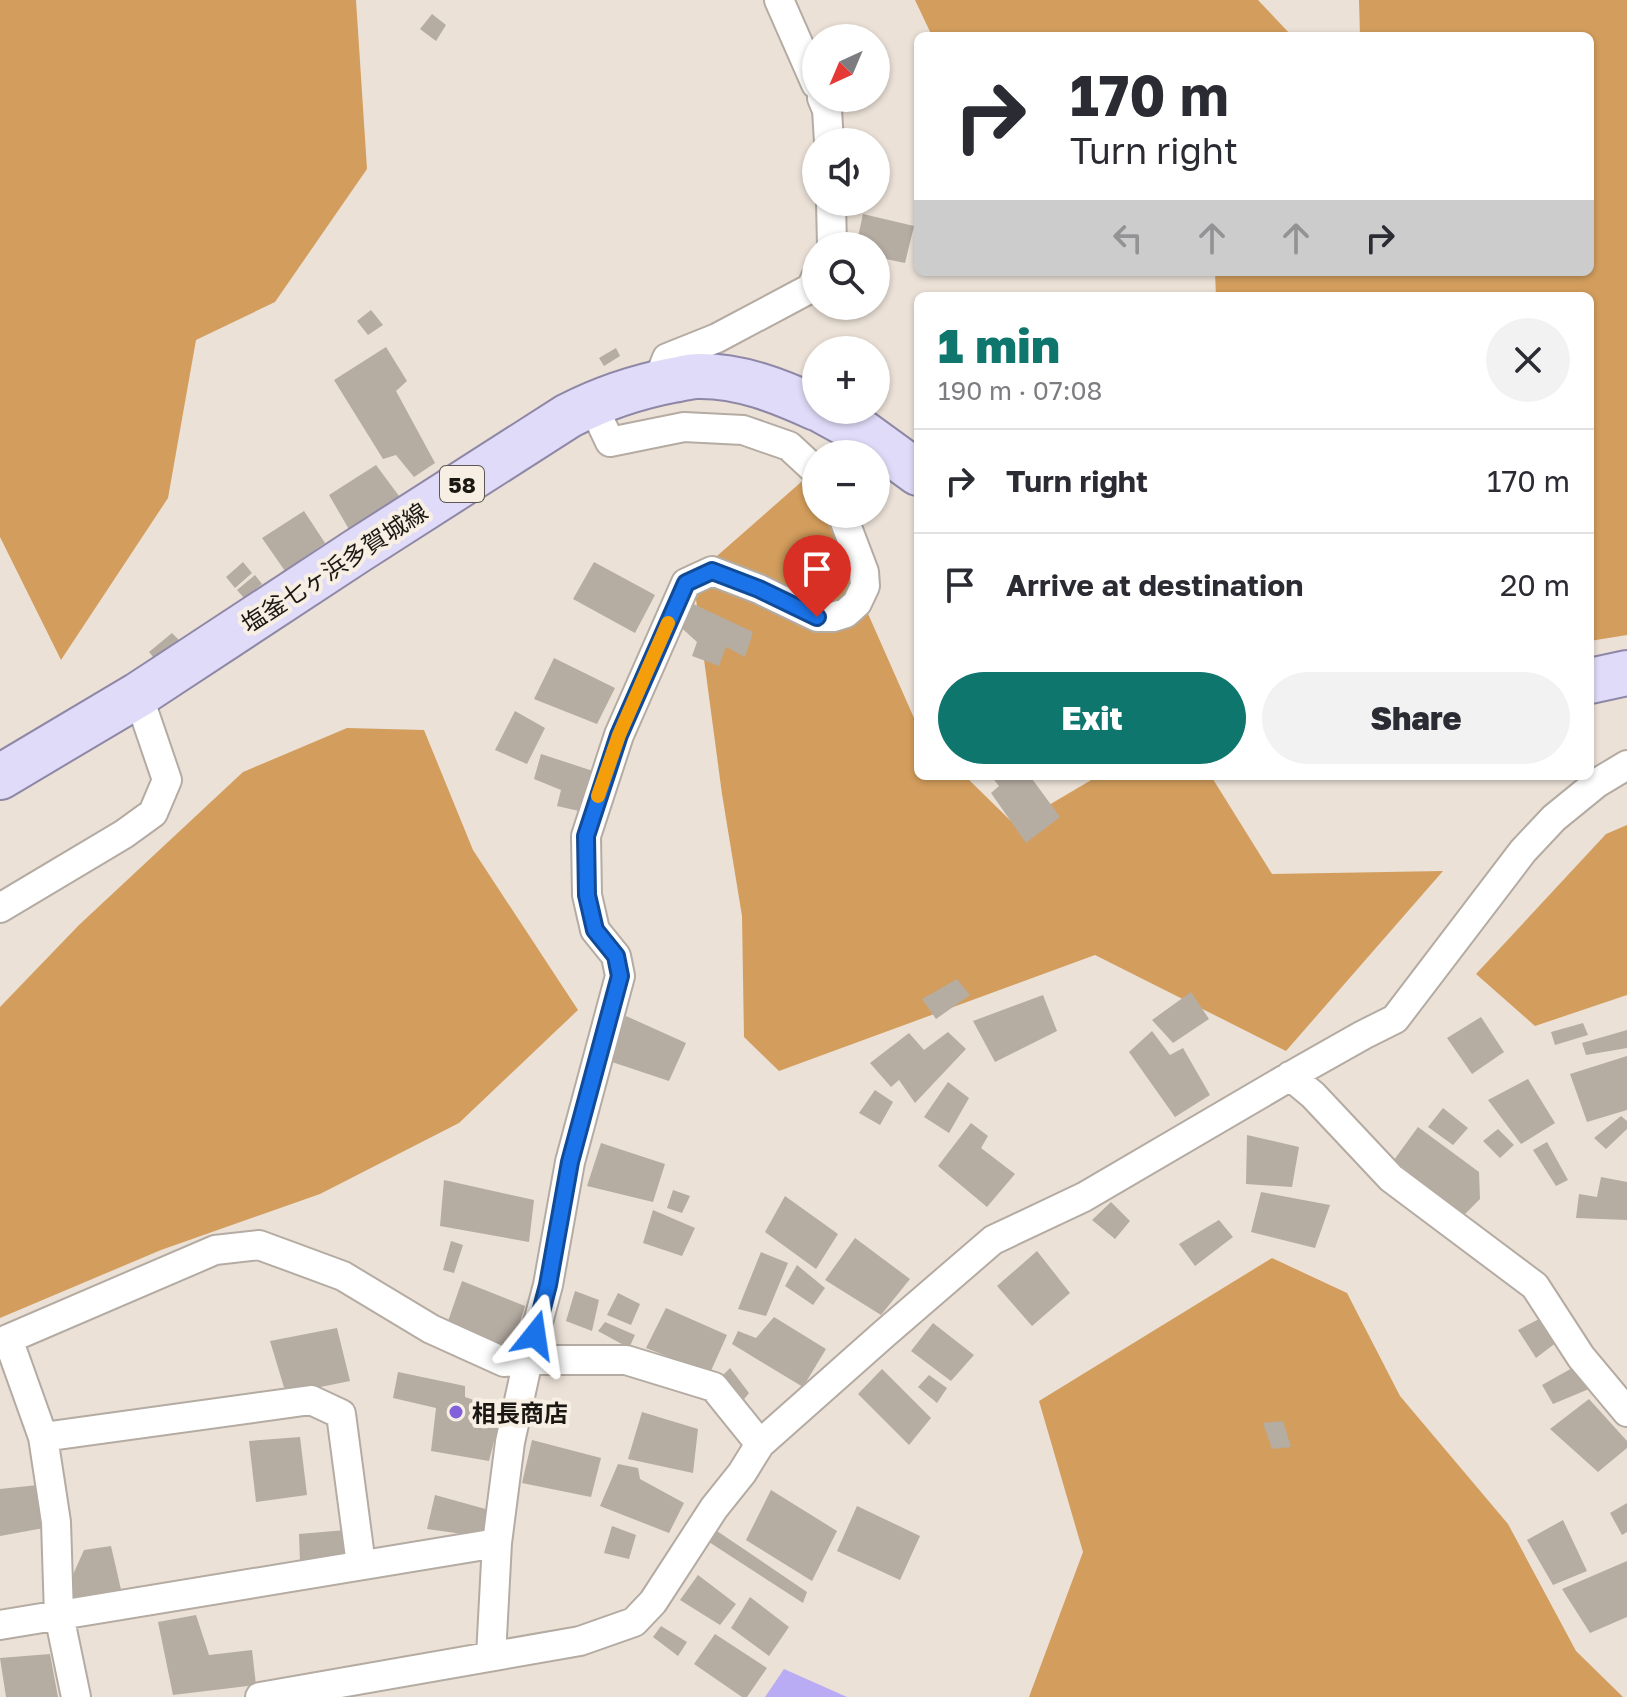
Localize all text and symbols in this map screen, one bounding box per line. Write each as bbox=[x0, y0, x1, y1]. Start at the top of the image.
north arrow bbox=[802, 24, 890, 112]
map controls bbox=[802, 24, 890, 528]
text: 170 m bbox=[1070, 61, 1229, 128]
icon: right bbox=[938, 64, 1042, 168]
button: sound bbox=[802, 128, 890, 216]
text: Turn right bbox=[1070, 129, 1238, 172]
icon: left bbox=[1106, 216, 1150, 260]
icon: ahead bbox=[1190, 216, 1234, 260]
icon: ahead bbox=[1274, 216, 1318, 260]
icon: right bbox=[1358, 216, 1402, 260]
button: search bbox=[802, 232, 890, 320]
text: 1 min bbox=[938, 316, 1060, 374]
button: close bbox=[1486, 318, 1570, 402]
button: + bbox=[802, 336, 890, 424]
text: 190 m · 07:08 bbox=[938, 375, 1102, 406]
button: − bbox=[802, 440, 890, 528]
icon: right bbox=[938, 459, 982, 503]
text: Turn right bbox=[1006, 463, 1148, 499]
text: 170 m bbox=[1487, 463, 1570, 499]
road number: 58 bbox=[440, 466, 484, 502]
street label: 塩釜七ヶ浜多賀城線 bbox=[236, 496, 432, 638]
pin bbox=[783, 535, 851, 617]
icon: arrive bbox=[795, 547, 839, 591]
icon: arrive bbox=[938, 563, 982, 607]
text: Arrive at destination bbox=[1006, 567, 1303, 603]
text: 20 m bbox=[1500, 567, 1570, 603]
button: Exit bbox=[938, 672, 1246, 764]
button: Share bbox=[1262, 672, 1570, 764]
position arrow bbox=[493, 1293, 577, 1377]
place label: 相長商店 bbox=[472, 1398, 568, 1427]
marker: 相長商店 bbox=[447, 1403, 465, 1421]

